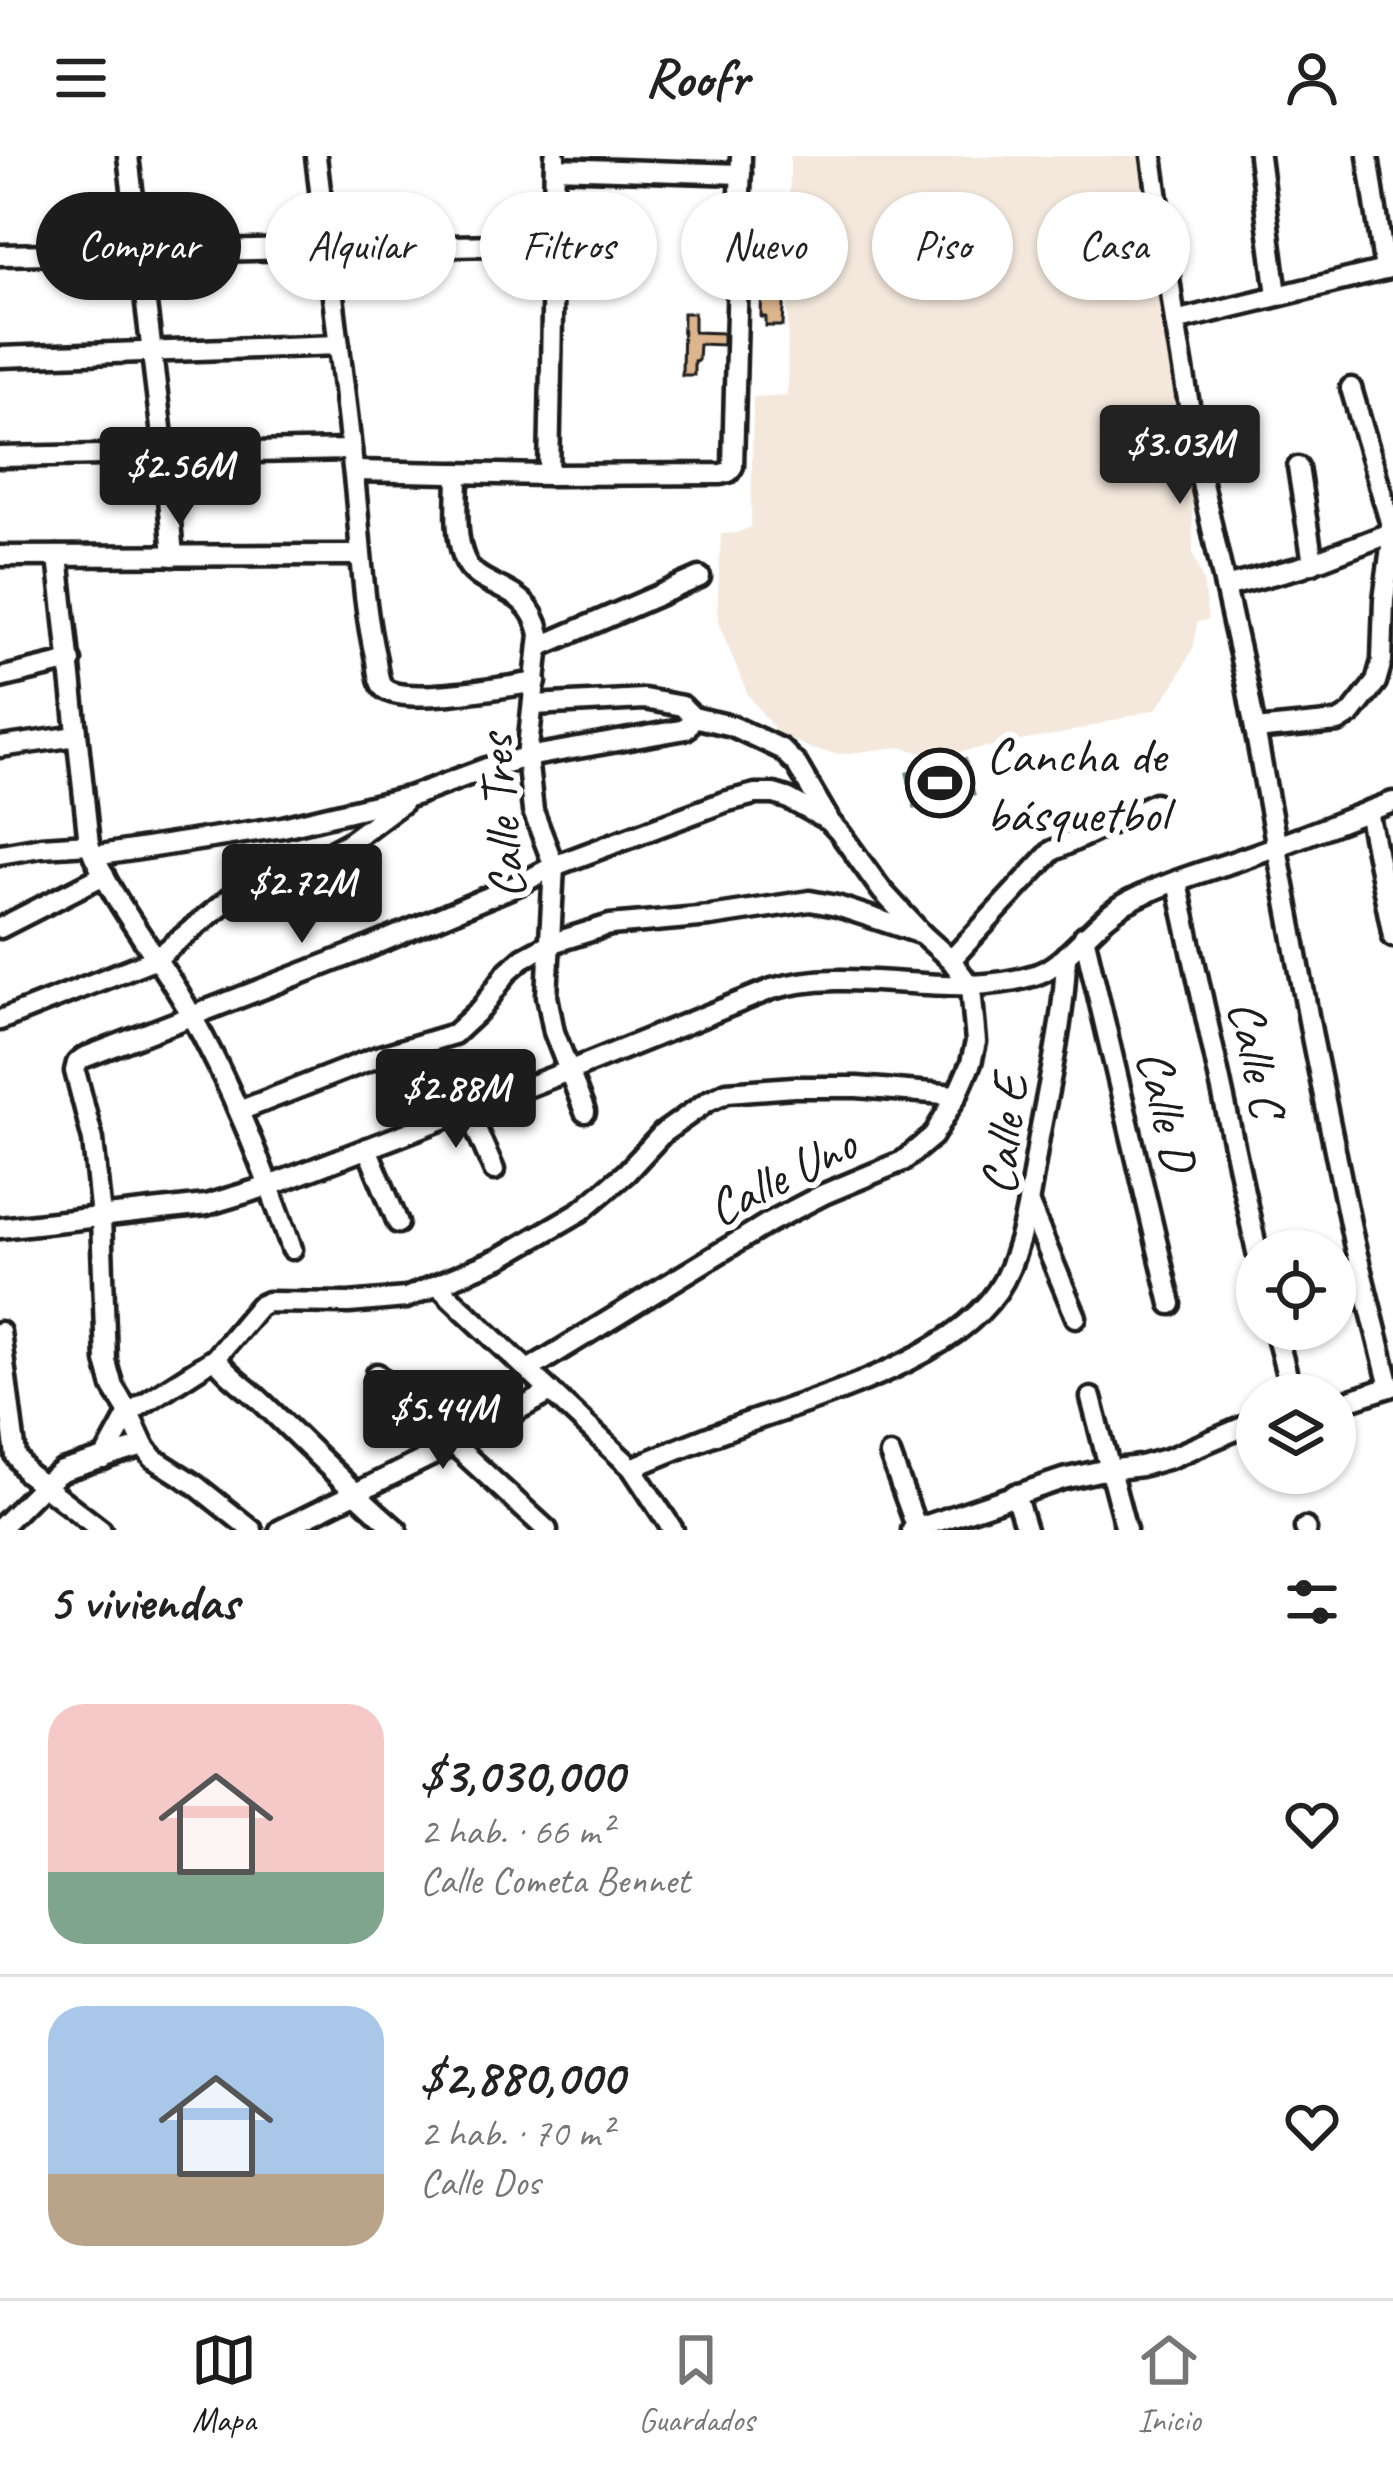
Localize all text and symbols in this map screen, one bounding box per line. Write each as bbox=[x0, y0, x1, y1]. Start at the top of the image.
text: Roofr bbox=[645, 44, 748, 112]
icon: menu bbox=[48, 45, 114, 111]
icon: person bbox=[1279, 45, 1345, 111]
chip: Comprar bbox=[36, 192, 241, 300]
chip: Alquilar bbox=[265, 192, 456, 300]
chip: Filtros bbox=[480, 192, 657, 300]
chip: Nuevo bbox=[681, 192, 848, 300]
chip: Piso bbox=[872, 192, 1013, 300]
chip: Casa bbox=[1037, 192, 1190, 300]
pin: $3.03M bbox=[1082, 405, 1278, 507]
text: $3.03M bbox=[1127, 419, 1233, 468]
pin: $2.56M bbox=[82, 427, 278, 529]
text: $2.56M bbox=[127, 441, 233, 490]
place label: Cancha de básquetbol bbox=[986, 723, 1177, 846]
street label: Calle Tres bbox=[462, 728, 540, 902]
sports icon: Cancha de básquetbol bbox=[905, 748, 975, 818]
pin: $2.72M bbox=[204, 844, 400, 946]
text: $2.72M bbox=[249, 858, 355, 907]
street label: Calle C bbox=[1214, 994, 1302, 1128]
street label: Calle D bbox=[1122, 1044, 1213, 1180]
pin: $2.88M bbox=[358, 1049, 554, 1151]
text: $2.88M bbox=[403, 1063, 509, 1112]
street label: Calle E bbox=[966, 1066, 1043, 1198]
street label: Calle Uno bbox=[697, 1110, 869, 1240]
map controls bbox=[1236, 1230, 1356, 1494]
button: locate bbox=[1236, 1230, 1356, 1350]
pin: $5.44M bbox=[345, 1370, 541, 1472]
button: layers bbox=[1236, 1374, 1356, 1494]
text: $5.44M bbox=[390, 1384, 496, 1433]
icon: filters bbox=[1279, 1569, 1345, 1635]
text: 5 viviendas bbox=[48, 1570, 238, 1634]
text: $3,030,000 bbox=[420, 1743, 624, 1807]
icon: home bbox=[144, 1752, 288, 1896]
icon: heart bbox=[1279, 1791, 1345, 1857]
text: 2 hab. · 66 m² bbox=[420, 1807, 612, 1856]
text: Calle Cometa Bennet bbox=[420, 1856, 689, 1905]
text: $2,880,000 bbox=[420, 2045, 624, 2109]
icon: home bbox=[144, 2054, 288, 2198]
icon: heart bbox=[1279, 2093, 1345, 2159]
text: 2 hab. · 70 m² bbox=[420, 2109, 612, 2158]
text: Calle Dos bbox=[420, 2158, 540, 2207]
tab: Mapa bbox=[191, 2327, 257, 2441]
tab: Guardados bbox=[639, 2327, 754, 2441]
tab: Inicio bbox=[1136, 2327, 1202, 2441]

